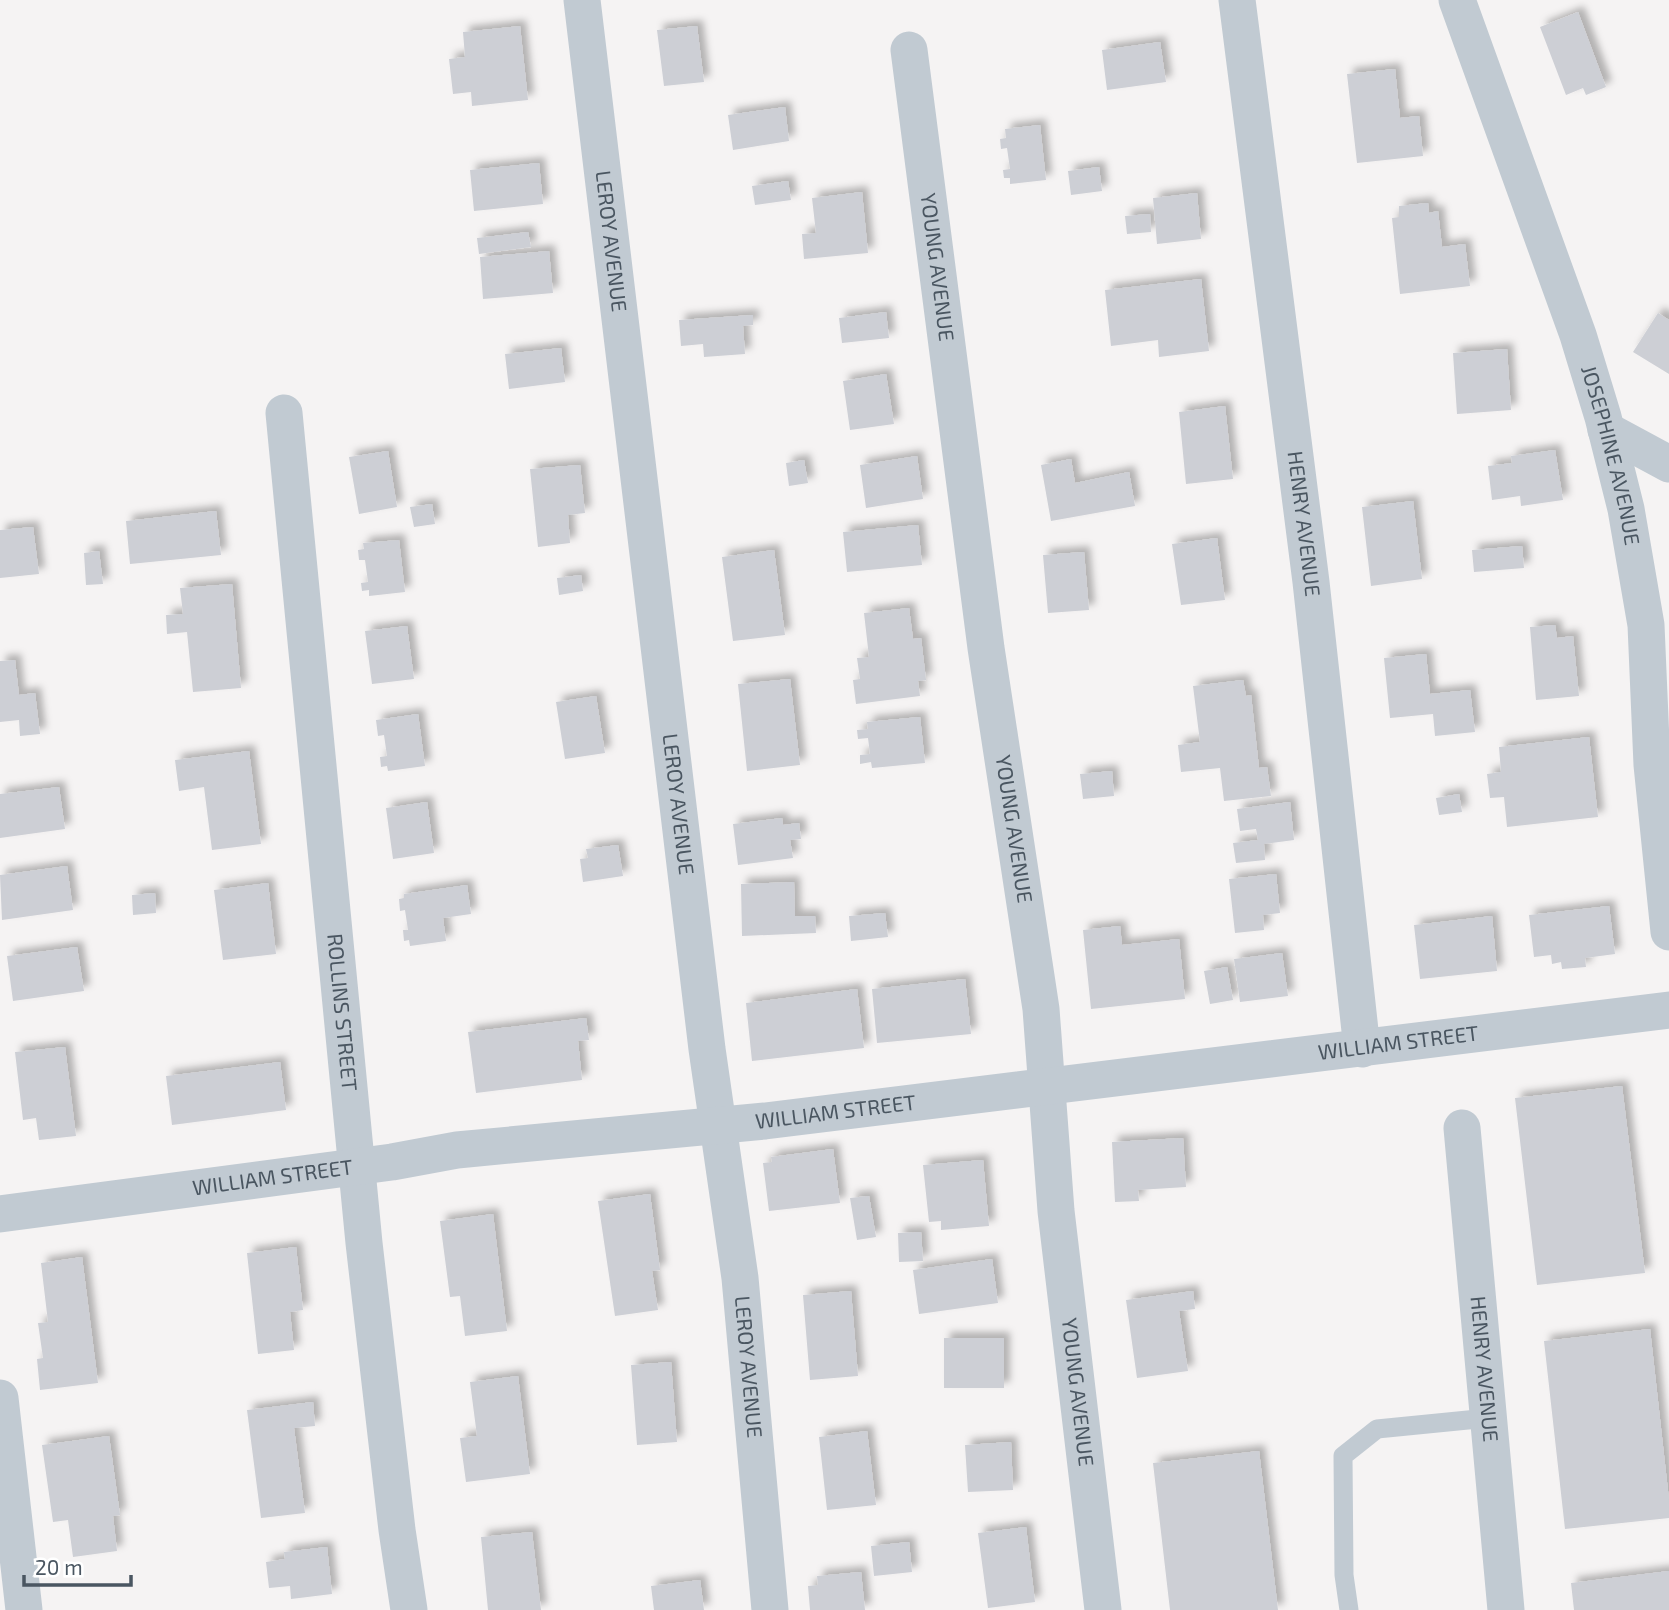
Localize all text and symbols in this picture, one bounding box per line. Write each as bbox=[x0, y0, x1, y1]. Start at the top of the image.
street label: LEROY AVENUE bbox=[591, 169, 633, 313]
street label: YOUNG AVENUE bbox=[917, 191, 960, 343]
street label: JOSEPHINE AVENUE bbox=[1577, 362, 1646, 547]
street label: HENRY AVENUE bbox=[1283, 449, 1326, 598]
street label: LEROY AVENUE bbox=[658, 732, 700, 876]
street label: YOUNG AVENUE bbox=[991, 753, 1039, 904]
street label: ROLLINS STREET bbox=[323, 932, 363, 1092]
street label: WILLIAM STREET bbox=[1317, 1020, 1480, 1064]
street label: WILLIAM STREET bbox=[754, 1089, 917, 1133]
street label: WILLIAM STREET bbox=[191, 1153, 354, 1199]
street label: LEROY AVENUE bbox=[731, 1295, 768, 1439]
street label: HENRY AVENUE bbox=[1466, 1295, 1505, 1443]
street label: YOUNG AVENUE bbox=[1058, 1316, 1100, 1468]
scale bar bbox=[24, 1544, 131, 1588]
text: 20 m bbox=[35, 1554, 83, 1579]

